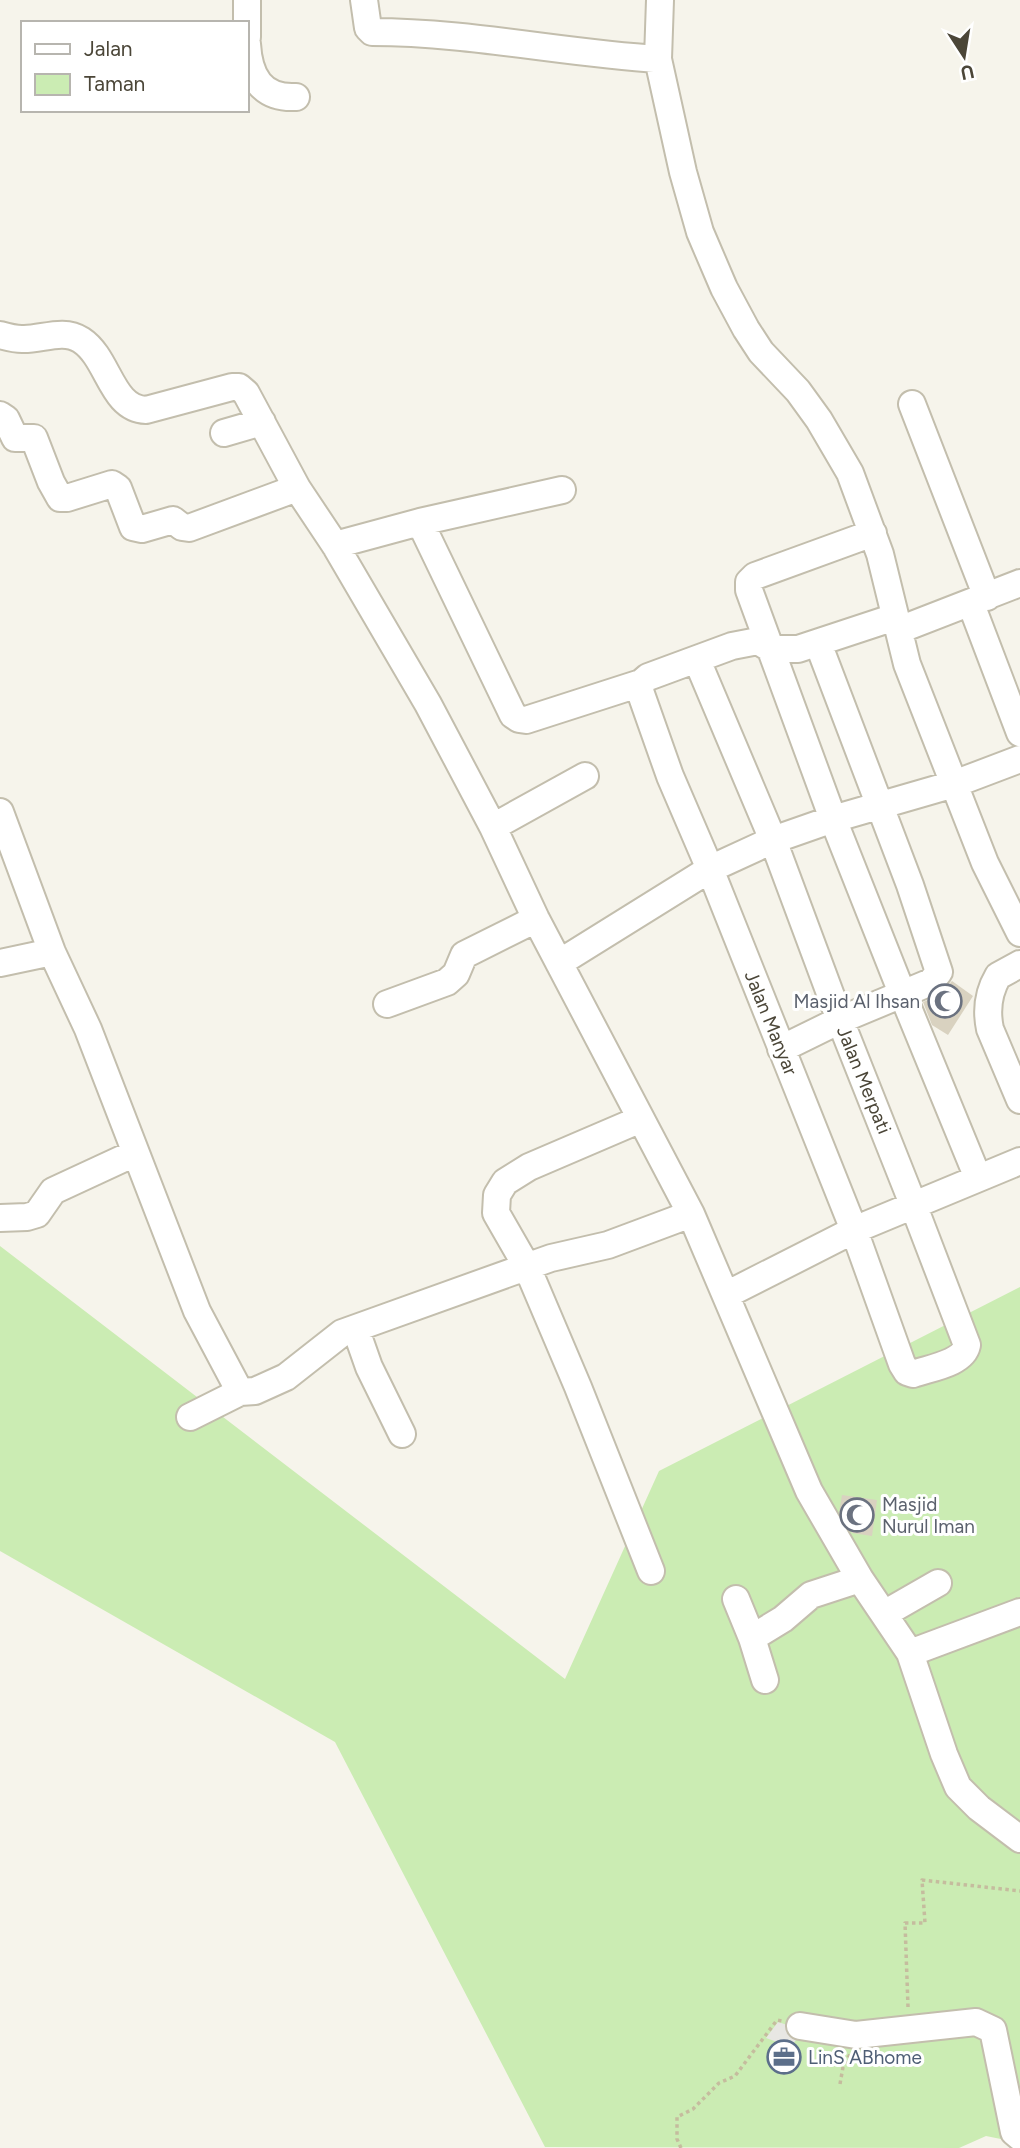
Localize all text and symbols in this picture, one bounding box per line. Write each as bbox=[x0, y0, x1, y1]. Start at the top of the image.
legend bbox=[21, 21, 248, 112]
north arrow bbox=[929, 21, 999, 91]
text: Jalan bbox=[84, 36, 133, 61]
text: U bbox=[958, 59, 976, 85]
text: Taman bbox=[84, 71, 145, 96]
street label: Jalan Manyar bbox=[740, 967, 803, 1079]
mosque icon: Masjid Al Ihsan bbox=[926, 982, 964, 1020]
place label: Masjid Al Ihsan bbox=[793, 990, 920, 1013]
street label: Jalan Merpati bbox=[832, 1023, 896, 1137]
place label: Masjid Nurul Iman bbox=[882, 1493, 975, 1538]
mosque icon: Masjid Nurul Iman bbox=[838, 1496, 876, 1534]
office icon: LinS ABhome bbox=[765, 2038, 803, 2076]
place label: LinS ABhome bbox=[808, 2046, 922, 2069]

